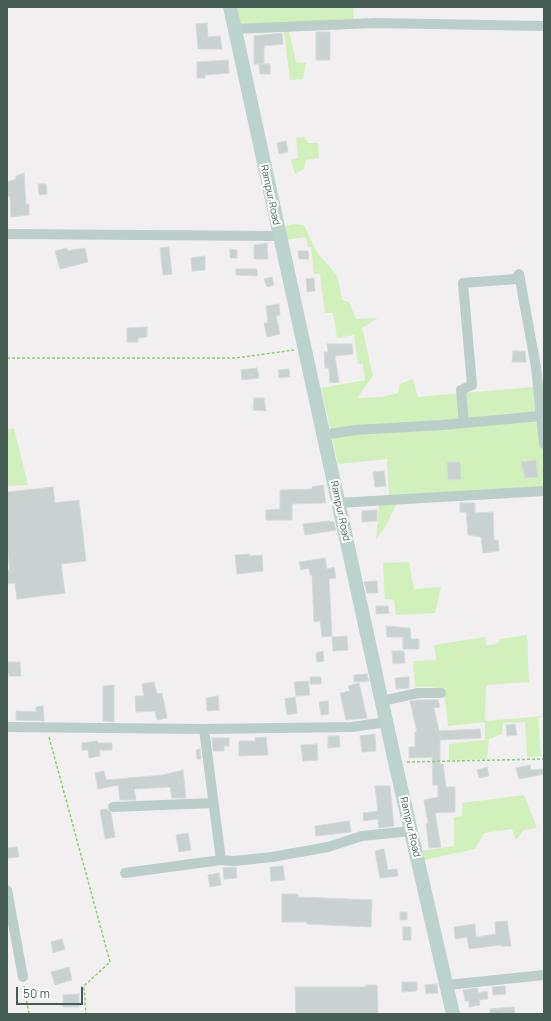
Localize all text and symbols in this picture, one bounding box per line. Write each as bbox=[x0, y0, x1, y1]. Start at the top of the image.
street label: Rampur Road bbox=[258, 164, 282, 226]
street label: Rampur Road bbox=[328, 480, 352, 542]
street label: Rampur Road bbox=[397, 796, 423, 858]
scale bar bbox=[18, 979, 85, 1005]
text: 50 m bbox=[23, 985, 50, 1002]

